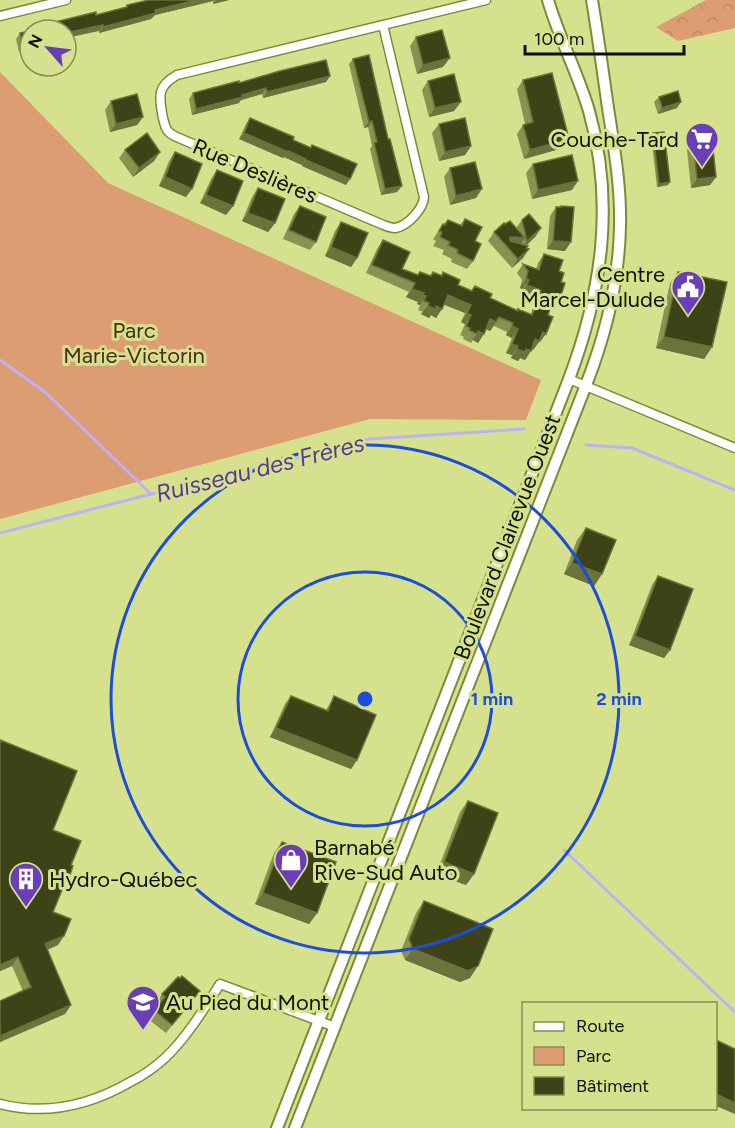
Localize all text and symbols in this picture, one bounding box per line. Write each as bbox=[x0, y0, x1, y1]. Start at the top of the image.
north arrow bbox=[18, 18, 78, 78]
scale bar bbox=[525, 18, 684, 56]
text: 100 m bbox=[534, 28, 584, 50]
text: N bbox=[24, 31, 46, 51]
supermarket icon: Couche-Tard bbox=[684, 121, 720, 168]
place label: Couche-Tard bbox=[550, 126, 679, 153]
street label: Rue Deslières bbox=[189, 133, 321, 209]
place label: Centre Marcel-Dulude bbox=[520, 261, 665, 313]
public building icon: Centre Marcel-Dulude bbox=[670, 269, 706, 316]
park label: Parc Marie-Victorin bbox=[63, 317, 205, 369]
street label: Boulevard Clairevue Ouest bbox=[448, 411, 566, 663]
water label: Ruisseau des Frères bbox=[153, 428, 367, 508]
text: 1 min bbox=[471, 688, 513, 710]
text: 2 min bbox=[596, 688, 642, 710]
centre of rings bbox=[355, 689, 375, 709]
place label: Barnabé Rive-Sud Auto bbox=[314, 834, 458, 886]
shop icon: Barnabé Rive-Sud Auto bbox=[273, 842, 309, 889]
building icon: Hydro-Québec bbox=[8, 861, 44, 908]
place label: Hydro-Québec bbox=[49, 866, 197, 893]
school or university icon: Au Pied du Mont bbox=[125, 984, 161, 1031]
place label: Au Pied du Mont bbox=[166, 989, 329, 1016]
legend bbox=[522, 1002, 717, 1110]
text: Route bbox=[576, 1015, 625, 1037]
text: Parc bbox=[576, 1045, 612, 1067]
text: Bâtiment bbox=[576, 1075, 649, 1097]

